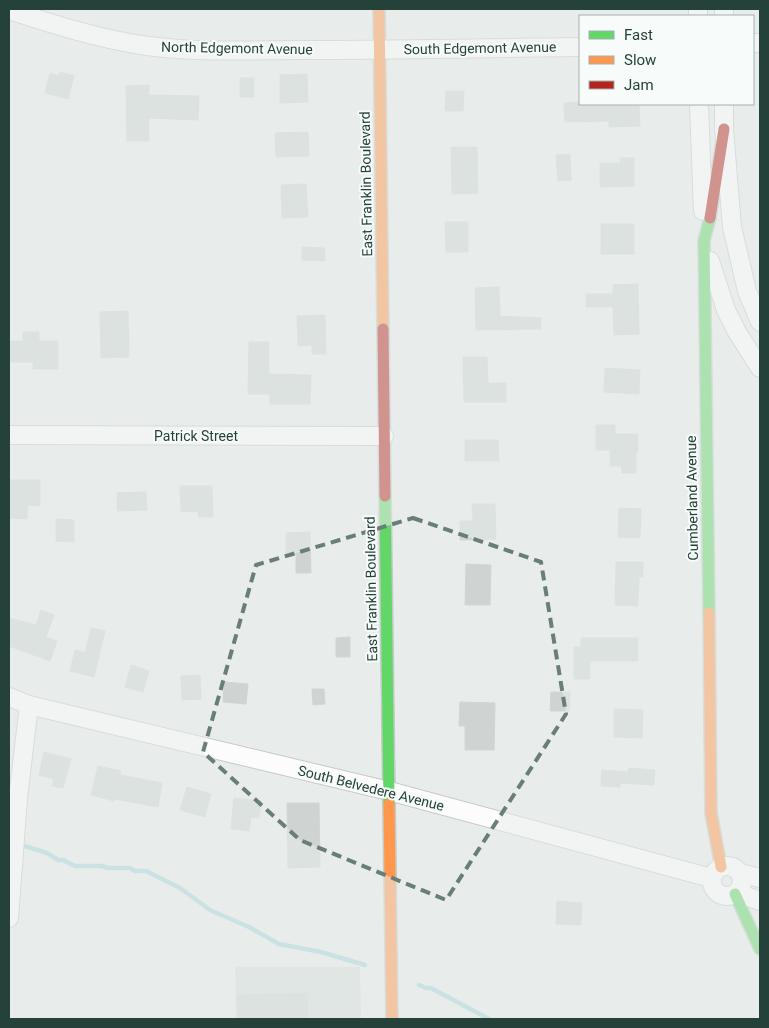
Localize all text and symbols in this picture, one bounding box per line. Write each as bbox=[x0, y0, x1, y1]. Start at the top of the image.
legend bbox=[579, 15, 754, 105]
text: Fast bbox=[624, 26, 653, 44]
street label: North Edgemont Avenue bbox=[161, 39, 313, 57]
street label: South Edgemont Avenue bbox=[404, 39, 556, 57]
text: Slow bbox=[624, 51, 656, 69]
text: Jam bbox=[624, 76, 654, 94]
street label: East Franklin Boulevard bbox=[357, 111, 375, 257]
street label: Patrick Street bbox=[154, 428, 238, 444]
street label: Cumberland Avenue bbox=[683, 435, 701, 561]
street label: East Franklin Boulevard bbox=[362, 516, 380, 662]
street label: South Belvedere Avenue bbox=[296, 762, 446, 814]

